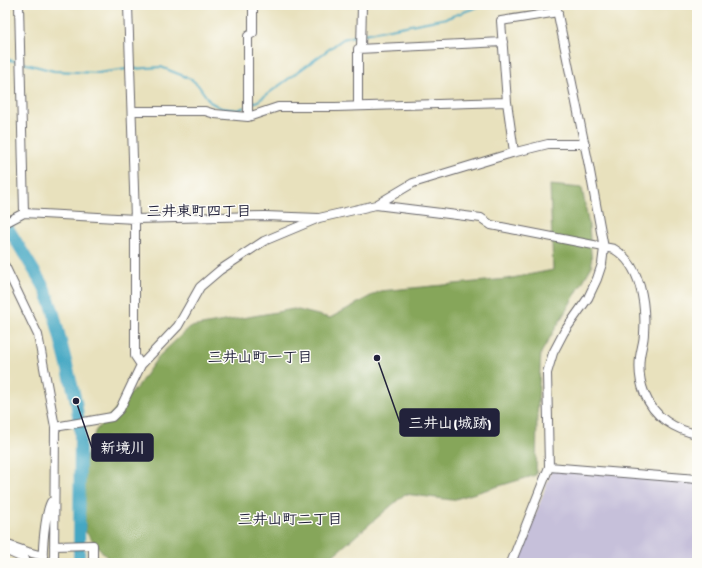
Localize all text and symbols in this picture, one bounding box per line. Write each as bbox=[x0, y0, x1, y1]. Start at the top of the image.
district label: 三井東町四丁目 bbox=[146, 203, 252, 222]
district label: 三井山町一丁目 bbox=[207, 349, 313, 368]
callout: 三井山(城跡) bbox=[400, 409, 499, 436]
text: 三井山(城跡) bbox=[408, 415, 492, 434]
callout: 新境川 bbox=[92, 434, 153, 461]
text: 新境川 bbox=[100, 440, 146, 459]
district label: 三井山町二丁目 bbox=[237, 511, 343, 530]

